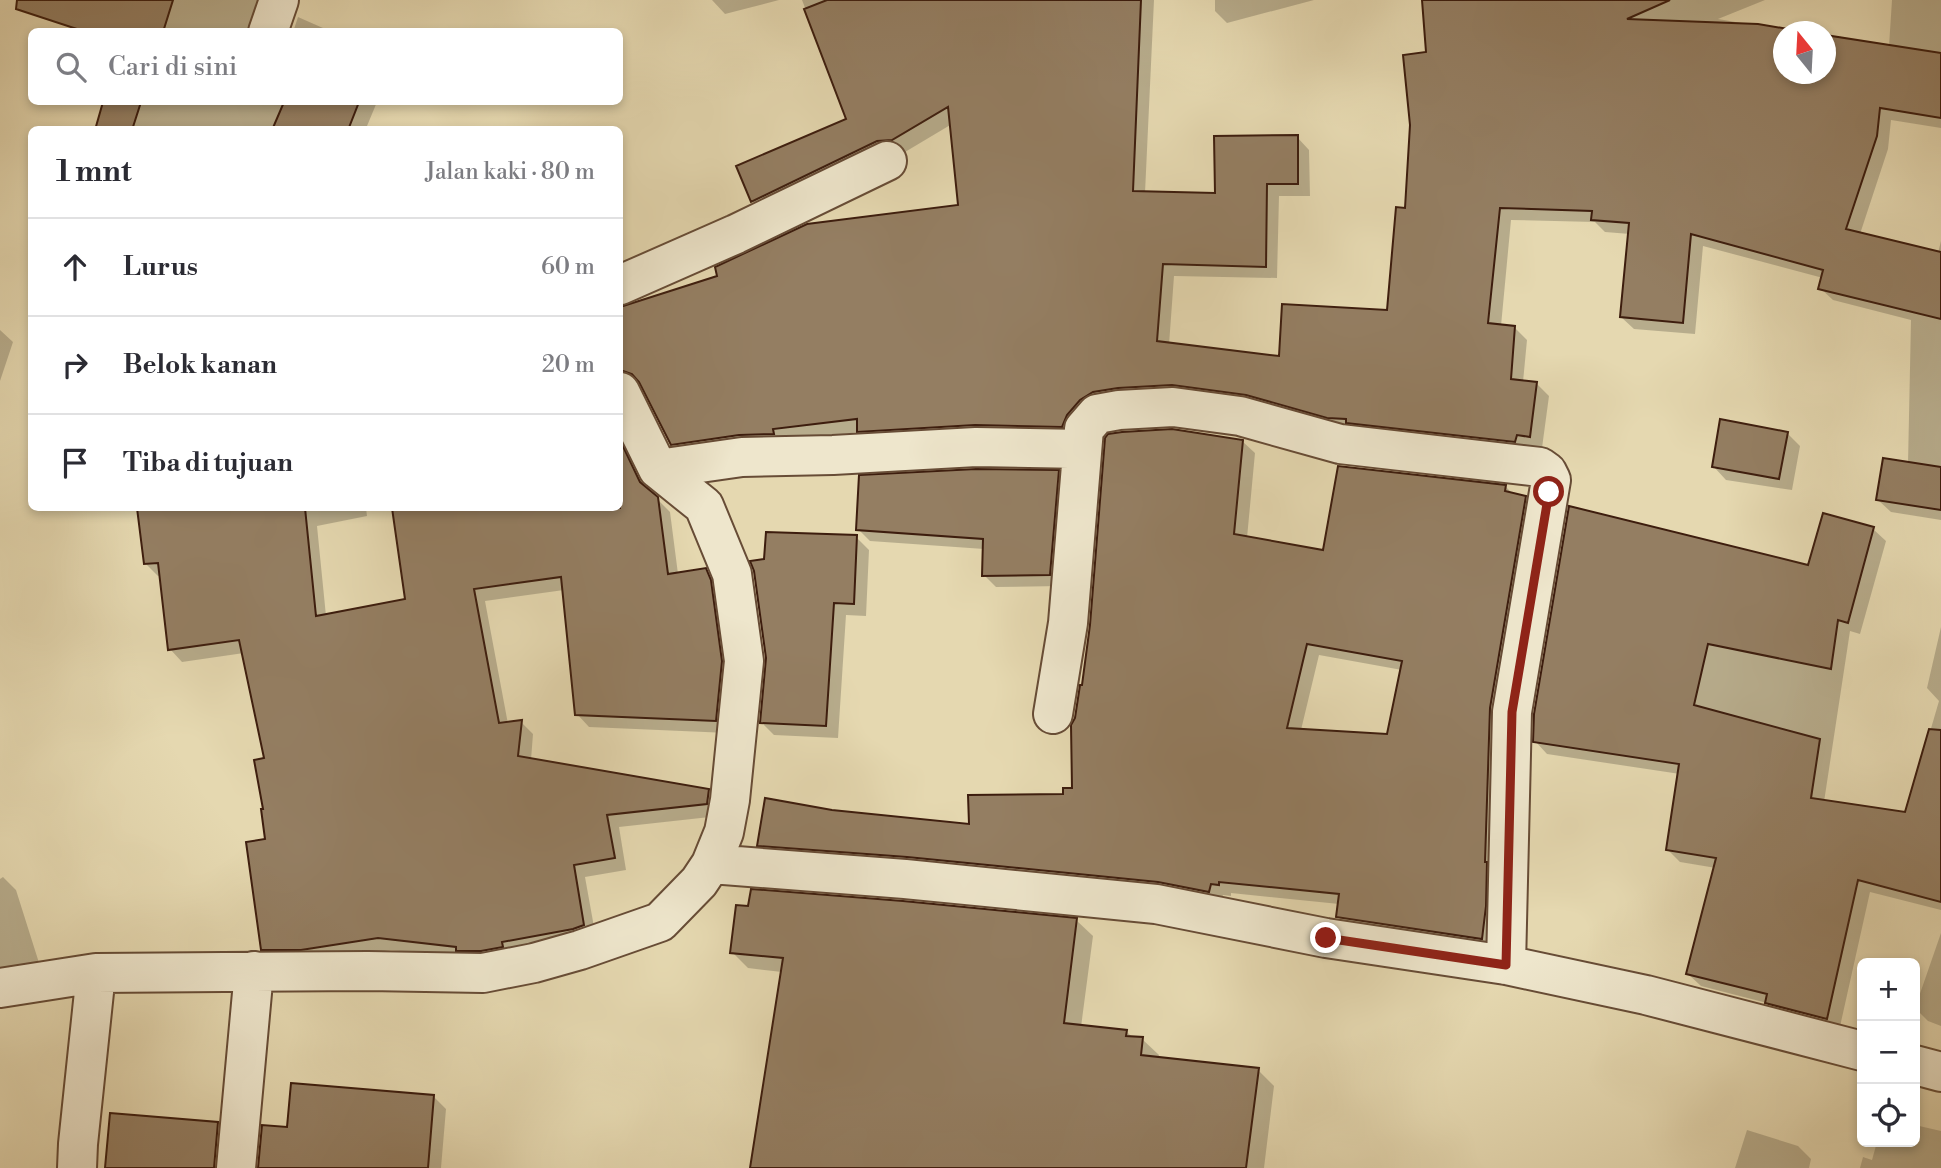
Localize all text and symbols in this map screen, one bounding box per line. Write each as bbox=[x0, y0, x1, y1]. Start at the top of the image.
north arrow bbox=[1773, 21, 1836, 84]
search box bbox=[28, 28, 623, 105]
icon: search bbox=[52, 48, 90, 86]
text: Cari di sini bbox=[108, 51, 237, 83]
text: 1 mnt bbox=[56, 153, 132, 191]
text: Jalan kaki · 80 m bbox=[425, 158, 595, 186]
icon: ahead bbox=[56, 248, 94, 286]
text: Lurus bbox=[123, 251, 198, 283]
text: 60 m bbox=[541, 253, 595, 281]
icon: right bbox=[56, 346, 94, 384]
text: Belok kanan bbox=[123, 349, 277, 381]
text: 20 m bbox=[542, 351, 595, 379]
icon: arrive bbox=[56, 444, 94, 482]
text: Tiba di tujuan bbox=[123, 447, 293, 479]
route start bbox=[1533, 476, 1564, 507]
route end bbox=[1310, 922, 1341, 953]
map controls bbox=[1857, 958, 1920, 1147]
button: + bbox=[1857, 958, 1920, 1021]
button: − bbox=[1857, 1021, 1920, 1084]
button: locate bbox=[1857, 1084, 1920, 1147]

